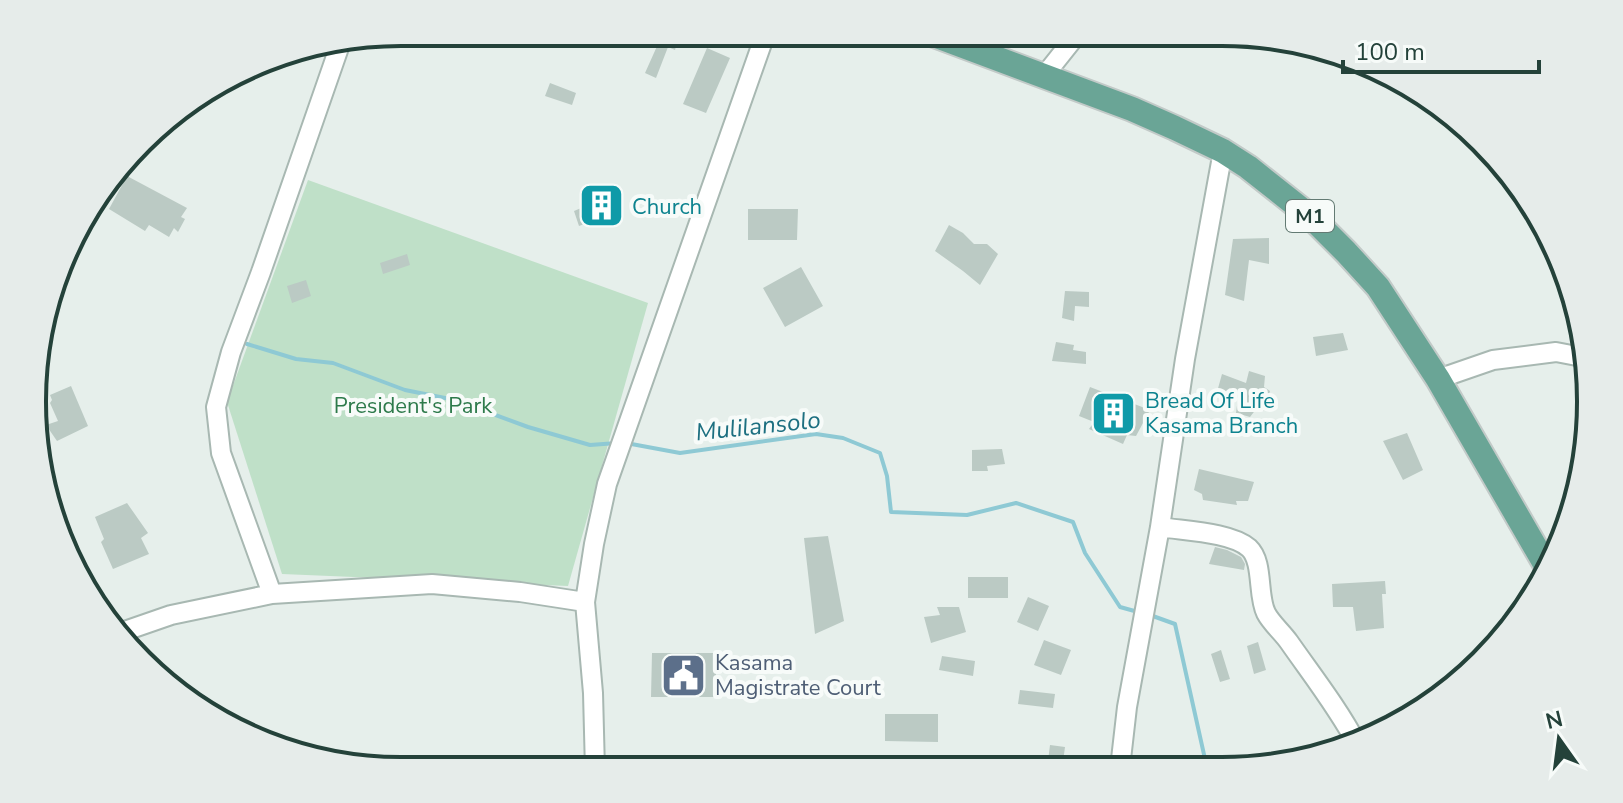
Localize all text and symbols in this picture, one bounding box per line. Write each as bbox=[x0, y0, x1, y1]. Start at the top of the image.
scale bar bbox=[1343, 24, 1539, 74]
text: 100 m bbox=[1355, 36, 1425, 68]
building icon: Church bbox=[577, 182, 625, 230]
place label: Church bbox=[632, 192, 702, 222]
road number: M1 bbox=[1286, 200, 1334, 232]
place label: Bread Of Life Kasama Branch bbox=[1145, 386, 1298, 441]
building icon: Bread Of Life Kasama Branch bbox=[1090, 389, 1138, 437]
park label: President's Park bbox=[334, 391, 493, 421]
water label: Mulilansolo bbox=[694, 404, 822, 448]
place label: Kasama Magistrate Court bbox=[715, 648, 881, 703]
public building icon: Kasama Magistrate Court bbox=[660, 651, 708, 699]
north arrow bbox=[1519, 699, 1599, 779]
text: N bbox=[1543, 704, 1566, 737]

